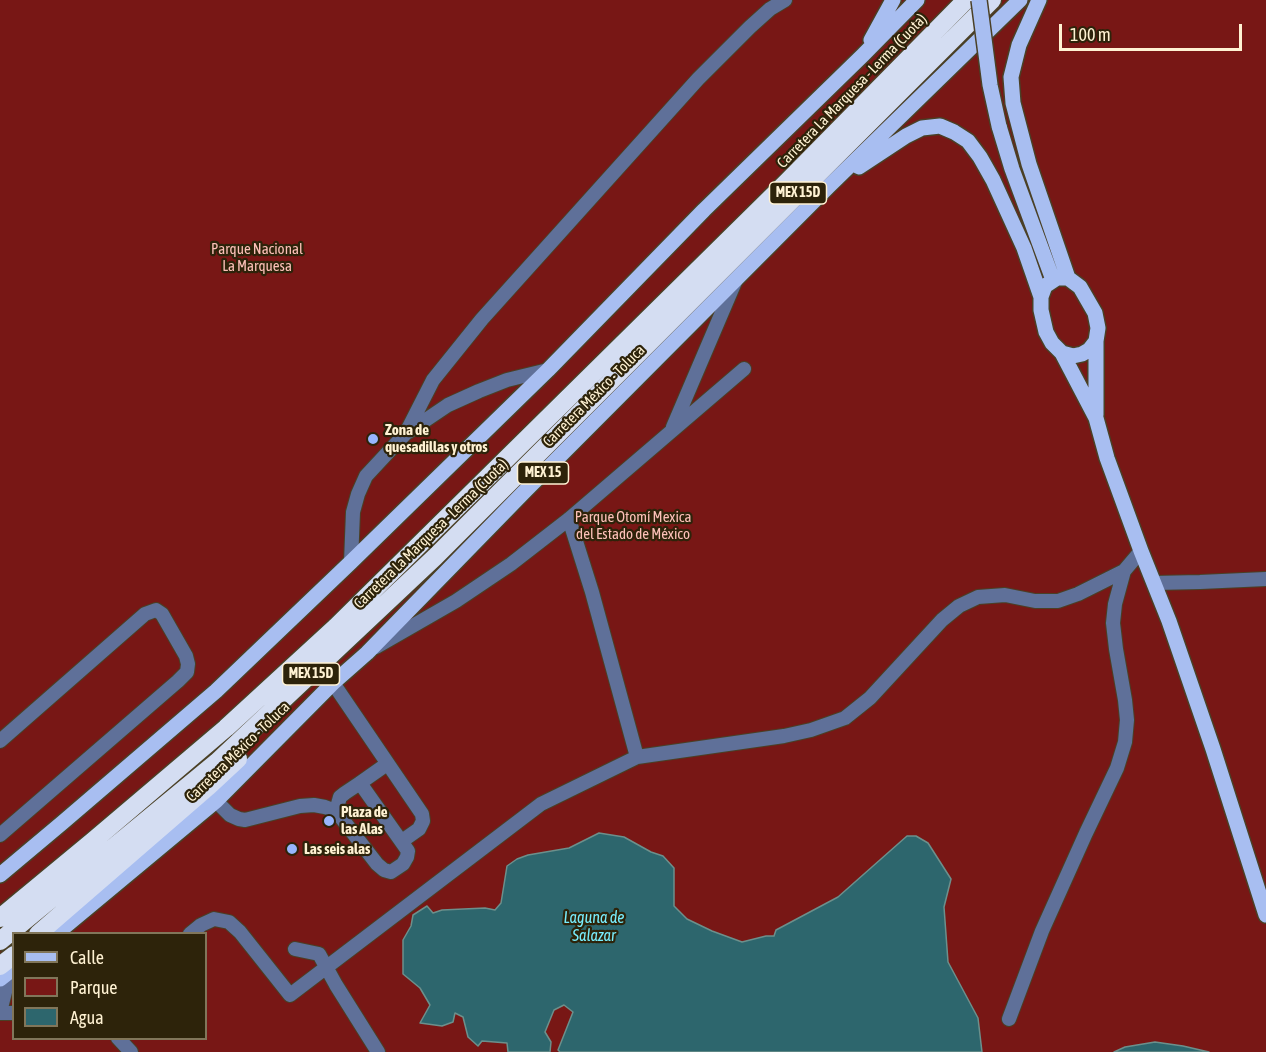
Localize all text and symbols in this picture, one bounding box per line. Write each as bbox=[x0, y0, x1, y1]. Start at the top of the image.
street label: Carretera La Marquesa - Lerma (Cuota) bbox=[773, 10, 931, 172]
scale bar bbox=[1062, 12, 1245, 50]
text: 100 m bbox=[1070, 24, 1111, 45]
road number: MEX 15D bbox=[770, 182, 826, 204]
park label: Parque Nacional La Marquesa bbox=[211, 240, 303, 275]
street label: Carretera México - Toluca bbox=[539, 341, 649, 451]
place label: Zona de quesadillas y otros bbox=[385, 421, 488, 456]
marker: Zona de quesadillas y otros bbox=[366, 432, 380, 446]
street label: Carretera La Marquesa - Lerma (Cuota) bbox=[350, 455, 512, 613]
road number: MEX 15 bbox=[518, 462, 568, 484]
park label: Parque Otomí Mexica del Estado de México bbox=[575, 508, 691, 543]
road number: MEX 15D bbox=[282, 663, 340, 685]
street label: Carretera México - Toluca bbox=[183, 698, 293, 806]
place label: Plaza de las Alas bbox=[341, 803, 388, 838]
marker: Plaza de las Alas bbox=[322, 814, 336, 828]
place label: Las seis alas bbox=[304, 840, 370, 858]
marker: Las seis alas bbox=[285, 842, 299, 856]
water label: Laguna de Salazar bbox=[563, 908, 625, 946]
legend bbox=[12, 932, 207, 1040]
text: Calle bbox=[70, 947, 104, 968]
text: Parque bbox=[70, 977, 118, 998]
text: Agua bbox=[70, 1007, 104, 1028]

